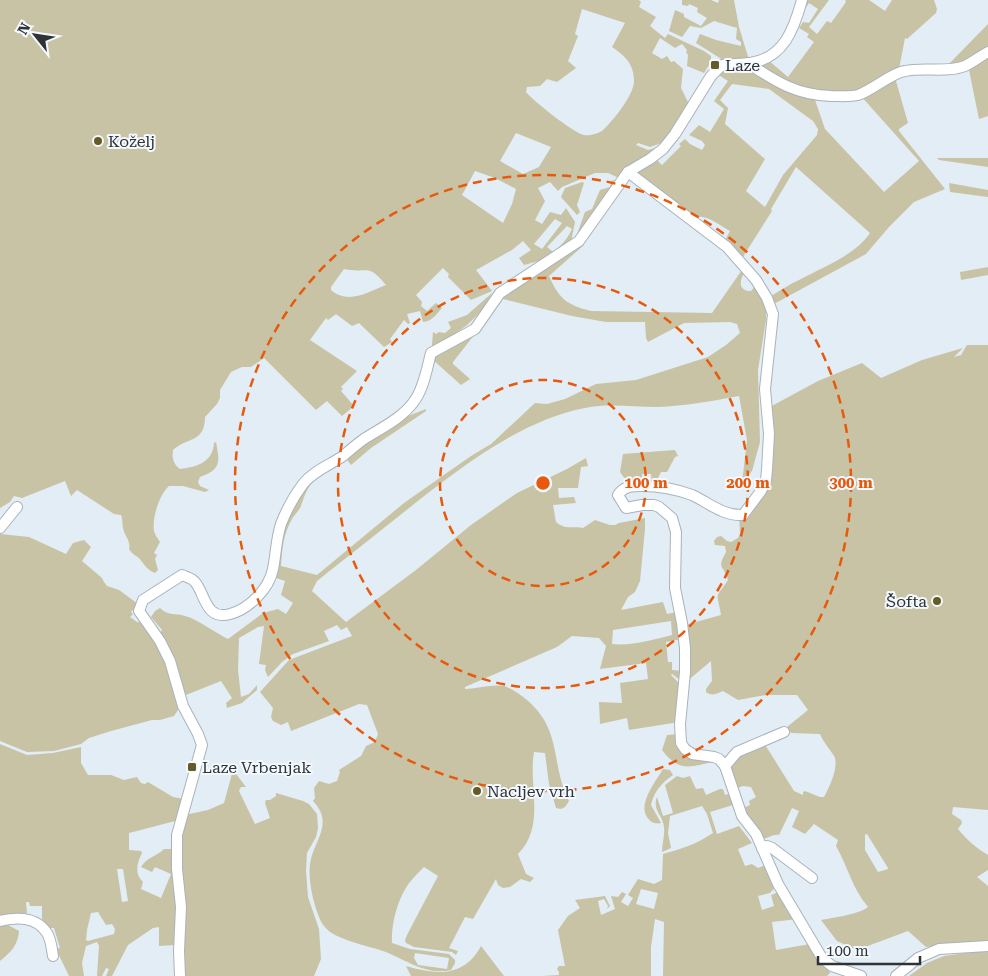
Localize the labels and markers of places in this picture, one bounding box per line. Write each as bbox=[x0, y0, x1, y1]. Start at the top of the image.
place label: Laze bbox=[725, 56, 760, 75]
marker: Laze bbox=[709, 59, 721, 71]
place label: Koželj bbox=[108, 132, 155, 151]
marker: Koželj bbox=[92, 135, 104, 147]
centre of rings bbox=[534, 474, 552, 492]
place label: Šofta bbox=[886, 592, 927, 611]
marker: Šofta bbox=[931, 595, 943, 607]
place label: Laze Vrbenjak bbox=[202, 758, 311, 777]
marker: Laze Vrbenjak bbox=[186, 761, 198, 773]
place label: Nacljev vrh bbox=[487, 782, 575, 801]
marker: Nacljev vrh bbox=[471, 785, 483, 797]

